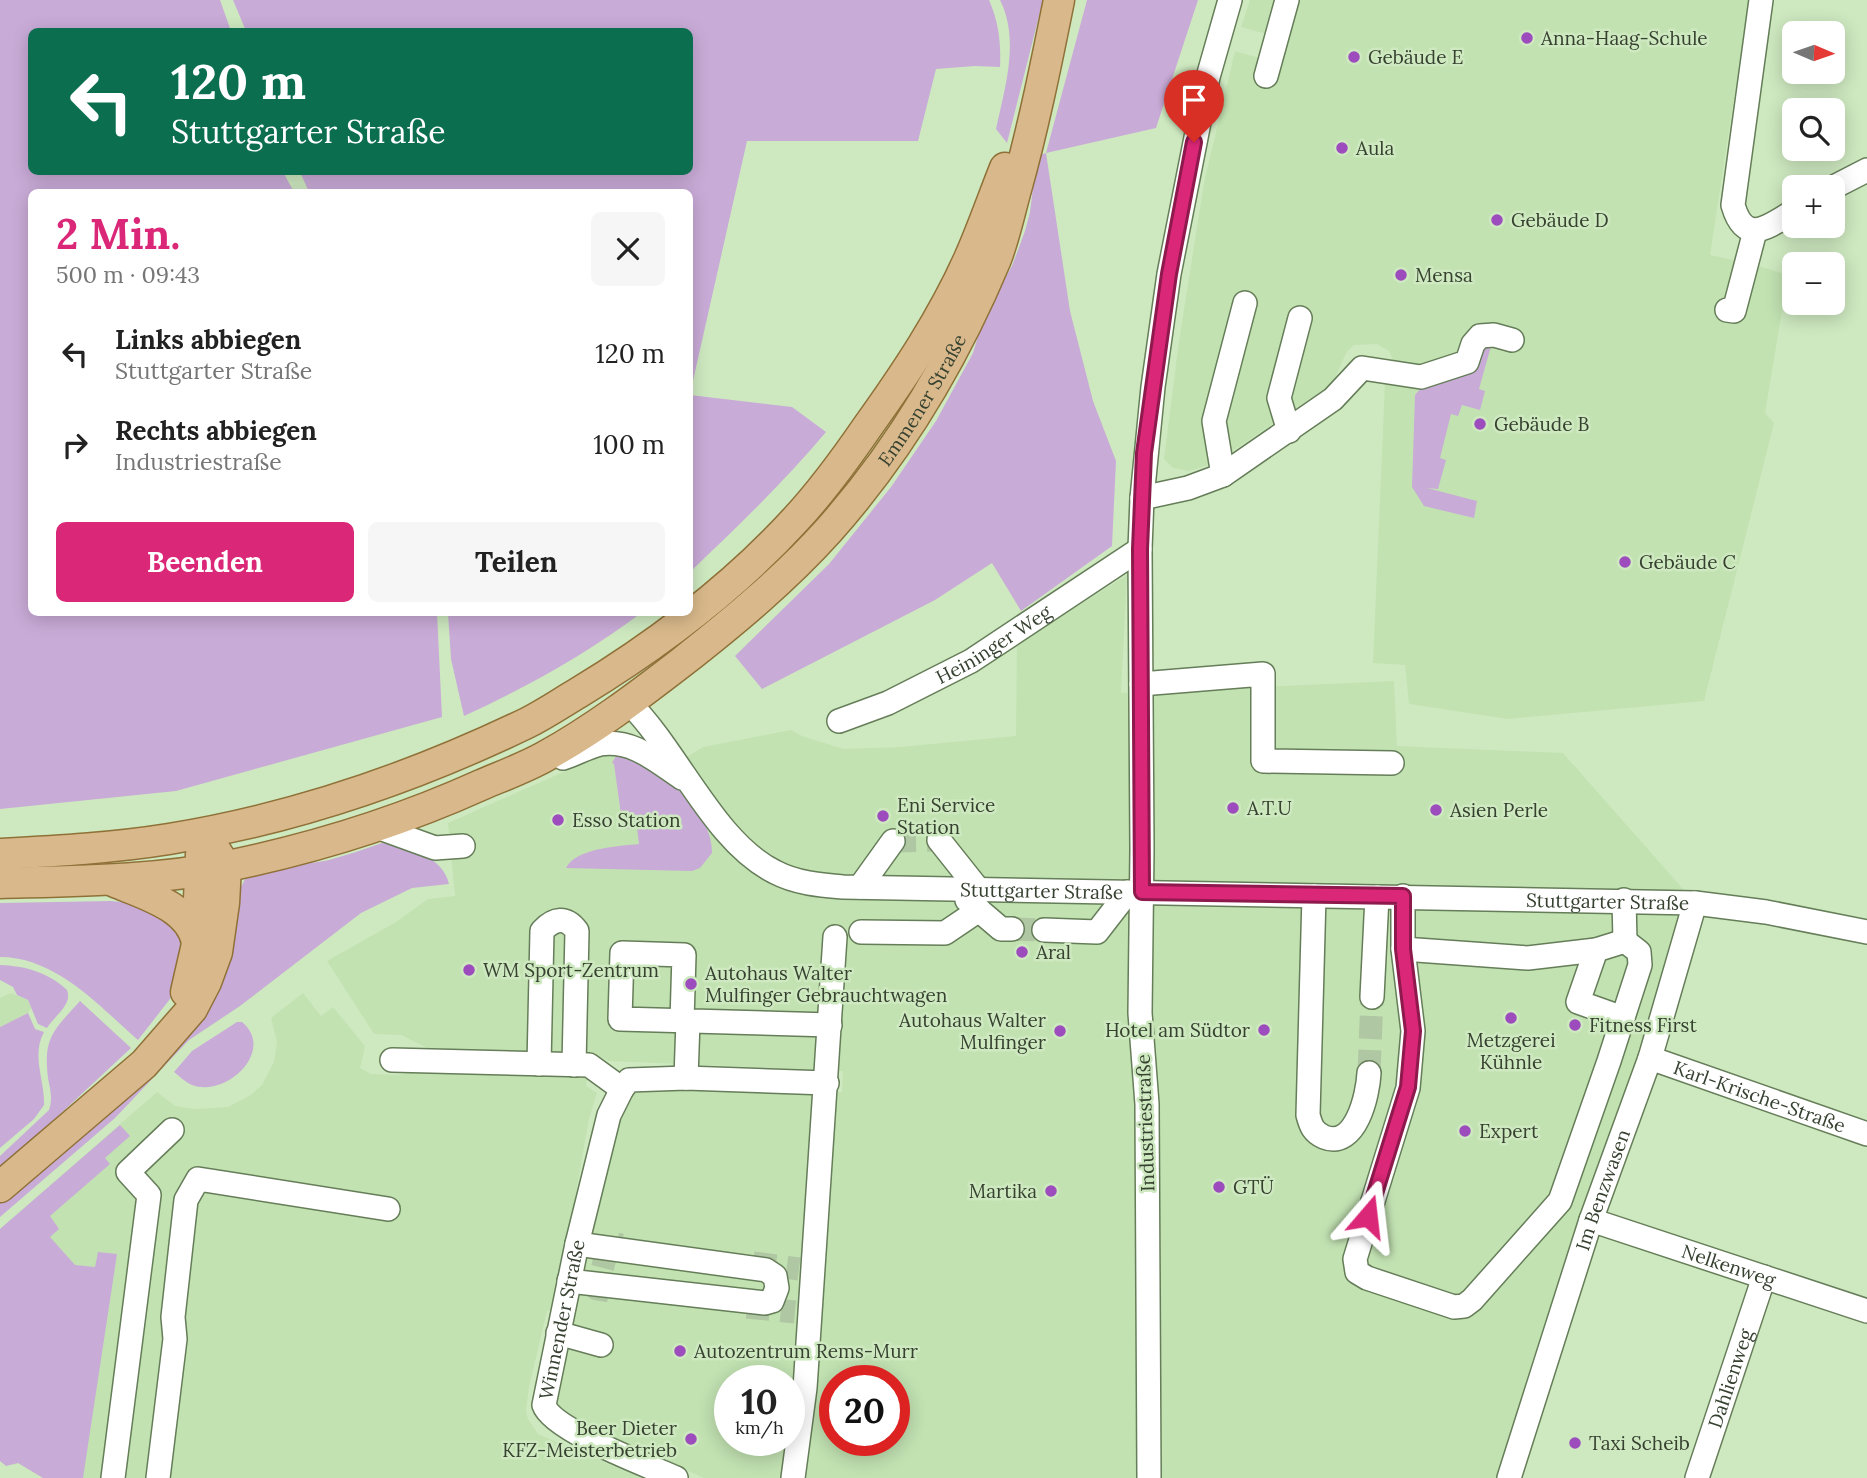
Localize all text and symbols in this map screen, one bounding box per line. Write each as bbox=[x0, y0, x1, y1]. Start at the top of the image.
north arrow bbox=[1782, 21, 1844, 84]
map controls bbox=[1782, 21, 1845, 315]
place label: Anna-Haag-Schule bbox=[1540, 26, 1708, 50]
marker: Anna-Haag-Schule bbox=[1519, 30, 1535, 46]
place label: Gebäude E bbox=[1368, 45, 1463, 69]
marker: Gebäude E bbox=[1346, 49, 1362, 65]
text: 120 m bbox=[171, 50, 306, 112]
icon: left bbox=[56, 56, 147, 147]
pin bbox=[1164, 70, 1224, 142]
icon: arrive bbox=[1175, 81, 1213, 119]
button: search bbox=[1782, 98, 1845, 161]
text: Stuttgarter Straße bbox=[171, 111, 446, 152]
place label: Aula bbox=[1355, 136, 1394, 160]
marker: Aula bbox=[1334, 140, 1350, 156]
button: + bbox=[1782, 175, 1845, 238]
text: 2 Min. bbox=[56, 207, 180, 261]
place label: Gebäude D bbox=[1511, 208, 1609, 232]
button: close bbox=[591, 212, 665, 286]
marker: Gebäude D bbox=[1489, 212, 1505, 228]
button: − bbox=[1782, 252, 1845, 315]
text: 500 m · 09:43 bbox=[56, 260, 200, 289]
place label: Mensa bbox=[1415, 263, 1473, 287]
marker: Mensa bbox=[1393, 267, 1409, 283]
text: Links abbiegen bbox=[115, 323, 301, 356]
street label: Emmener Straße bbox=[873, 330, 971, 471]
icon: left bbox=[56, 335, 94, 373]
text: 120 m bbox=[595, 337, 665, 370]
text: Stuttgarter Straße bbox=[115, 356, 312, 385]
place label: Gebäude B bbox=[1494, 412, 1590, 436]
text: Rechts abbiegen bbox=[115, 414, 317, 447]
marker: Gebäude B bbox=[1472, 416, 1488, 432]
icon: right bbox=[56, 426, 94, 464]
text: 100 m bbox=[593, 428, 665, 461]
text: Industriestraße bbox=[115, 447, 282, 476]
button: Beenden bbox=[56, 522, 354, 602]
button: Teilen bbox=[368, 522, 665, 602]
place label: Gebäude C bbox=[1639, 550, 1736, 574]
marker: Gebäude C bbox=[1617, 554, 1633, 570]
street label: Heininger Weg bbox=[932, 599, 1056, 689]
place label: Eni Service Station bbox=[897, 793, 995, 839]
place label: A.T.U bbox=[1246, 796, 1292, 820]
place label: Asien Perle bbox=[1449, 798, 1548, 822]
marker: A.T.U bbox=[1225, 800, 1241, 816]
marker: Asien Perle bbox=[1428, 802, 1444, 818]
place label: Esso Station bbox=[572, 808, 681, 832]
marker: Eni Service Station bbox=[875, 808, 891, 824]
marker: Esso Station bbox=[550, 812, 566, 828]
street label: Stuttgarter Straße bbox=[960, 877, 1123, 904]
street label: Stuttgarter Straße bbox=[1526, 888, 1689, 915]
place label: Aral bbox=[1035, 940, 1071, 964]
marker: Aral bbox=[1014, 944, 1030, 960]
place label: WM Sport-Zentrum bbox=[483, 958, 659, 982]
place label: Autohaus Walter Mulfinger Gebrauchtwagen bbox=[704, 961, 947, 1007]
marker: WM Sport-Zentrum bbox=[461, 962, 477, 978]
marker: Autohaus Walter Mulfinger Gebrauchtwagen bbox=[683, 976, 699, 992]
place label: Autohaus Walter Mulfinger bbox=[898, 1008, 1047, 1054]
marker: Metzgerei Kühnle bbox=[1503, 1010, 1519, 1026]
place label: Fitness First bbox=[1589, 1013, 1697, 1037]
marker: Fitness First bbox=[1567, 1017, 1583, 1033]
place label: Hotel am Südtor bbox=[1105, 1018, 1251, 1042]
marker: Hotel am Südtor bbox=[1256, 1022, 1272, 1038]
marker: Autohaus Walter Mulfinger bbox=[1052, 1023, 1068, 1039]
place label: Metzgerei Kühnle bbox=[1467, 1028, 1555, 1074]
street label: Industriestraße bbox=[1131, 1054, 1159, 1192]
street label: Karl-Krische-Straße bbox=[1670, 1055, 1849, 1138]
place label: Expert bbox=[1479, 1119, 1539, 1143]
marker: Expert bbox=[1457, 1123, 1473, 1139]
street label: Im Benzwasen bbox=[1570, 1126, 1635, 1253]
place label: GTÜ bbox=[1233, 1175, 1274, 1199]
place label: Martika bbox=[969, 1179, 1037, 1203]
marker: GTÜ bbox=[1211, 1179, 1227, 1195]
position arrow bbox=[1331, 1179, 1405, 1253]
marker: Martika bbox=[1043, 1183, 1059, 1199]
street label: Winnender Straße bbox=[533, 1237, 590, 1402]
street label: Nelkenweg bbox=[1679, 1239, 1779, 1292]
street label: Dahlienweg bbox=[1703, 1325, 1758, 1431]
place label: Autozentrum Rems-Murr bbox=[693, 1339, 919, 1363]
marker: Autozentrum Rems-Murr bbox=[672, 1343, 688, 1359]
speed limit sign: 20 bbox=[819, 1365, 910, 1456]
text: 10 bbox=[741, 1379, 778, 1424]
place label: Beer Dieter KFZ-Meisterbetrieb bbox=[502, 1416, 678, 1462]
text: km/h bbox=[735, 1416, 784, 1439]
marker: Beer Dieter KFZ-Meisterbetrieb bbox=[683, 1431, 699, 1447]
place label: Taxi Scheib bbox=[1589, 1431, 1690, 1455]
marker: Taxi Scheib bbox=[1567, 1435, 1583, 1451]

